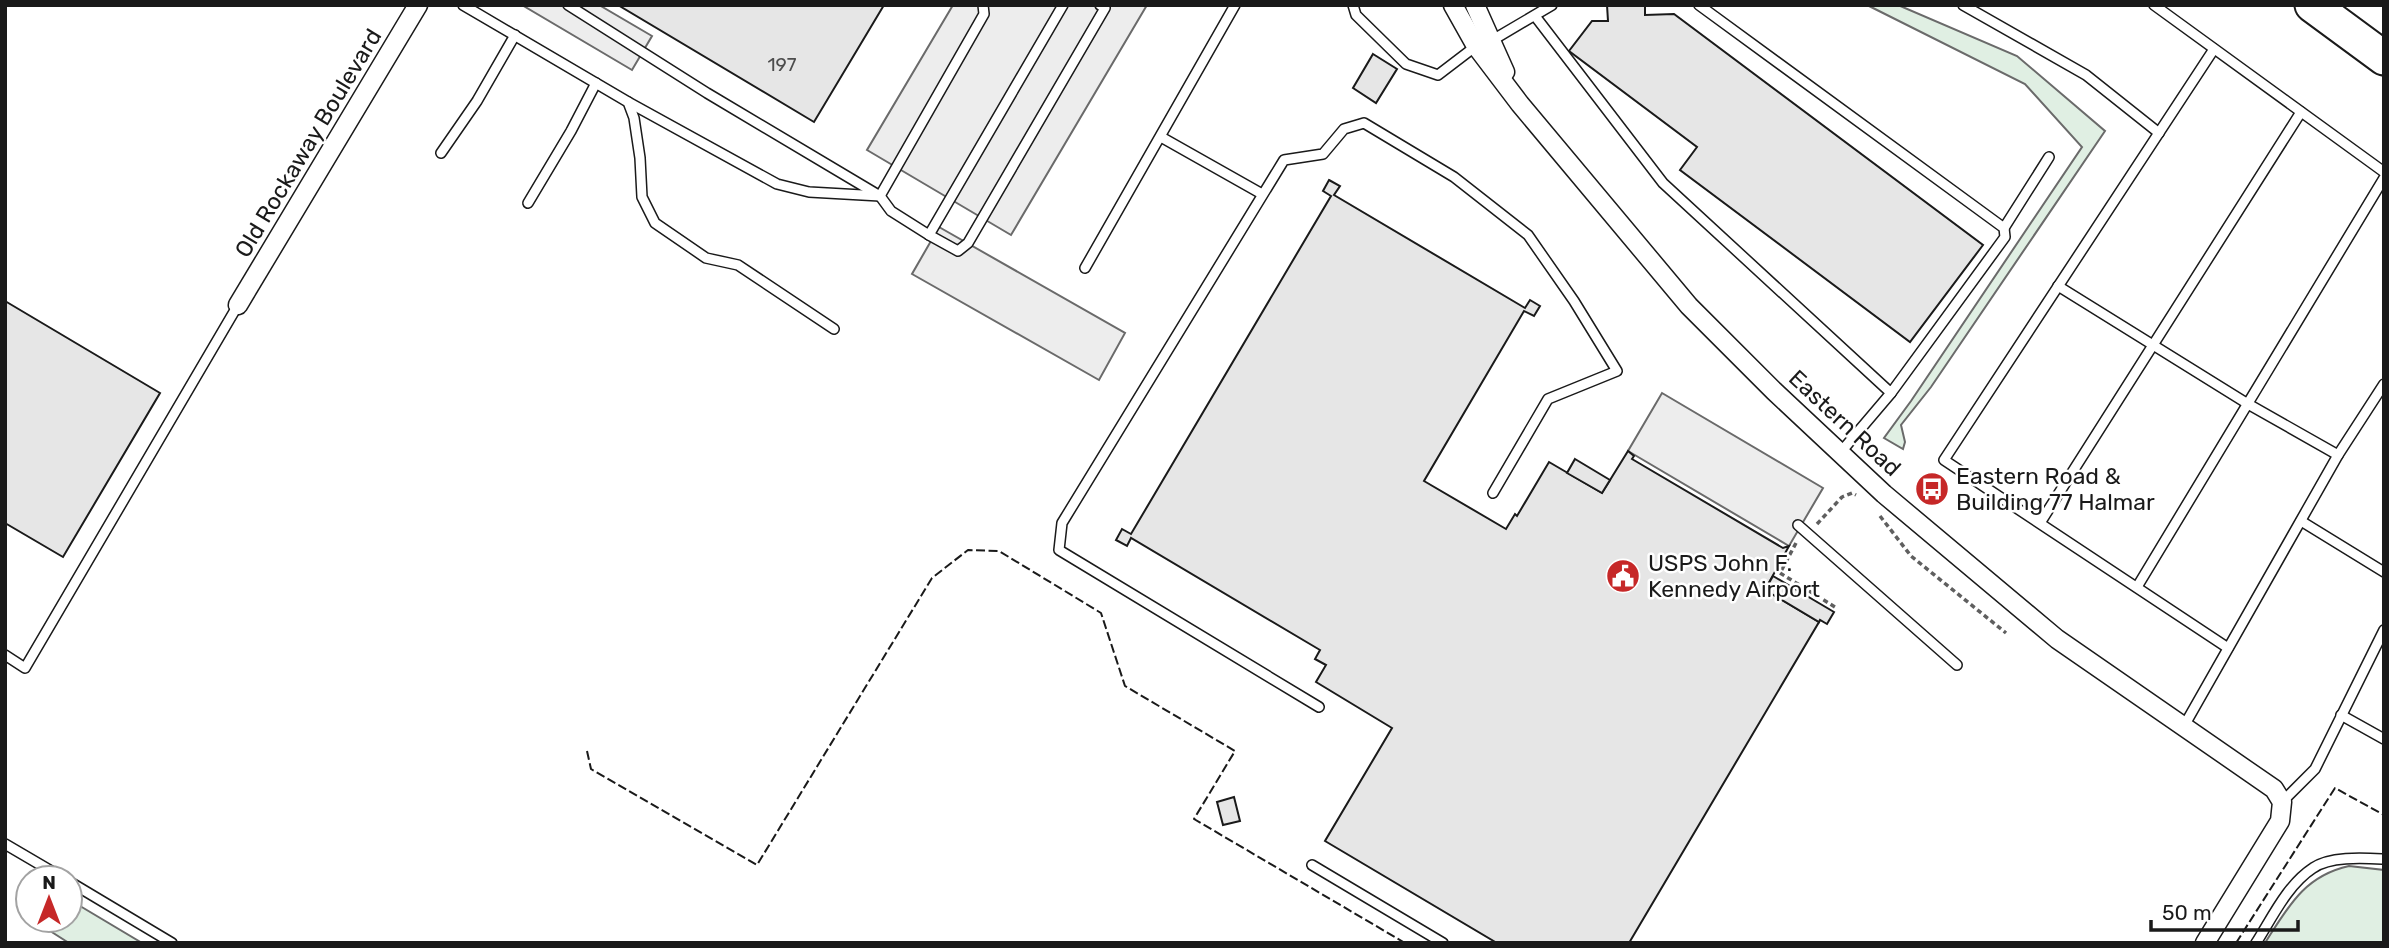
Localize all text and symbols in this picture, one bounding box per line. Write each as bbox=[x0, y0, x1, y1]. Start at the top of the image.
street label: Old Rockaway Boulevard bbox=[229, 24, 387, 262]
house number: 197 bbox=[767, 53, 797, 76]
street label: Eastern Road bbox=[1783, 364, 1907, 482]
place label: Eastern Road & Building 77 Halmar bbox=[1956, 462, 2155, 516]
bus stop icon: Eastern Road & Building 77 Halmar bbox=[1913, 470, 1951, 508]
place label: USPS John F. Kennedy Airport bbox=[1648, 549, 1820, 603]
public building icon: USPS John F. Kennedy Airport bbox=[1604, 557, 1642, 595]
north arrow bbox=[14, 864, 84, 934]
text: N bbox=[42, 871, 56, 894]
scale bar bbox=[2151, 888, 2298, 932]
text: 50 m bbox=[2162, 900, 2212, 925]

